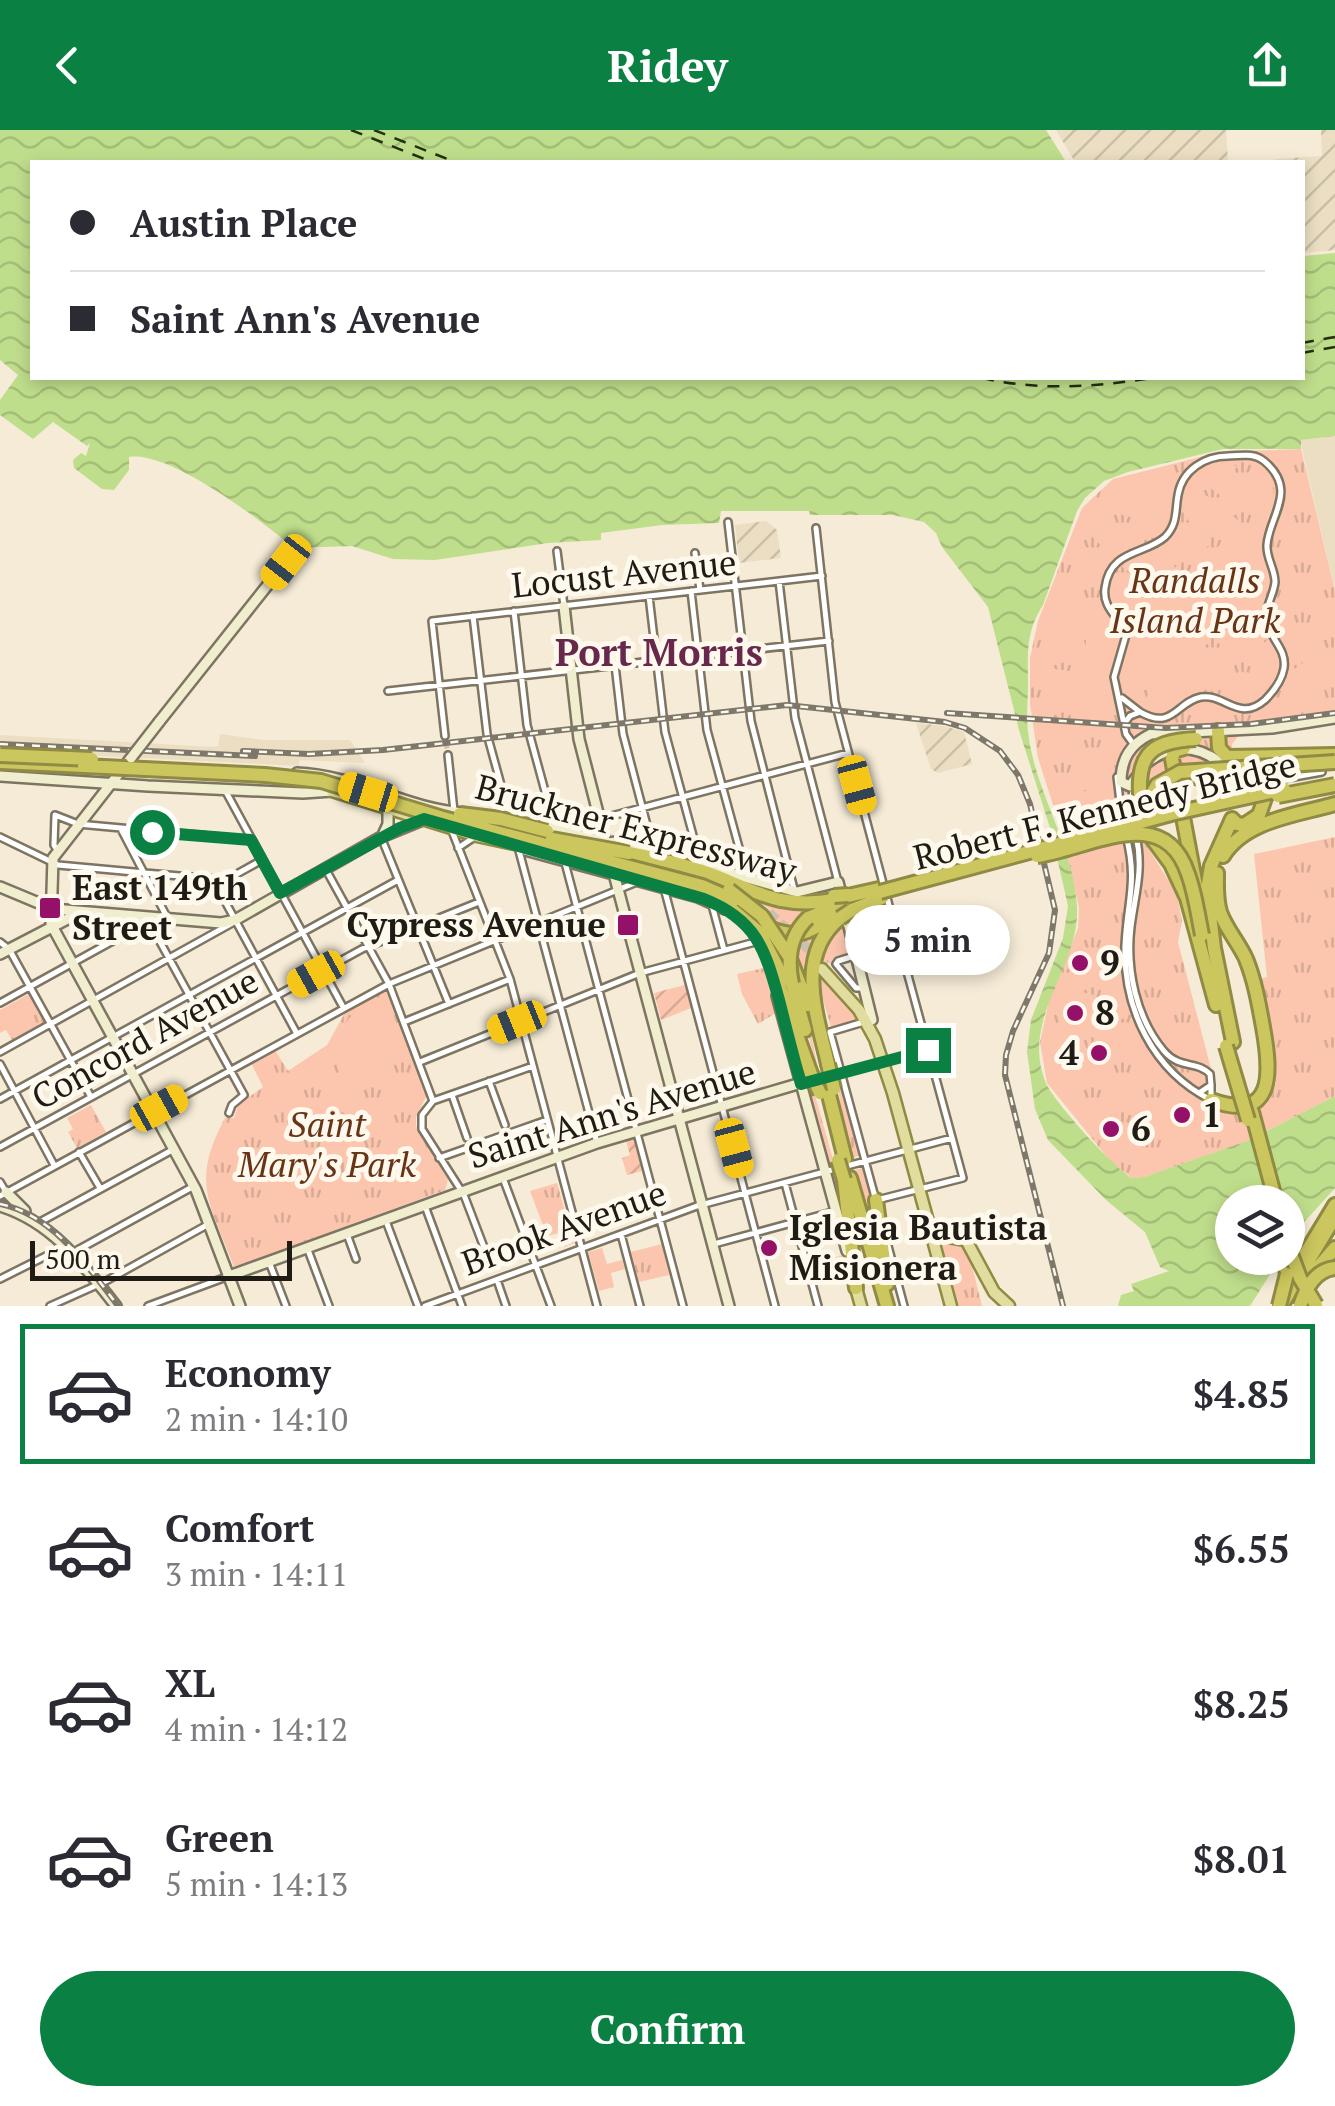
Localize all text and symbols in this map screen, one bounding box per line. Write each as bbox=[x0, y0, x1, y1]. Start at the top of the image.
text: Ridey bbox=[607, 35, 728, 95]
icon: back bbox=[40, 38, 95, 93]
icon: share bbox=[1240, 38, 1295, 93]
text: Austin Place bbox=[130, 198, 357, 248]
text: Saint Ann's Avenue bbox=[130, 294, 480, 344]
car bbox=[256, 529, 316, 595]
street label: Locust Avenue bbox=[509, 538, 738, 608]
park label: Randalls Island Park bbox=[1109, 557, 1281, 643]
district label: Port Morris bbox=[555, 627, 763, 677]
street label: Robert F. Kennedy Bridge bbox=[909, 740, 1301, 880]
car bbox=[835, 752, 879, 818]
street label: Bruckner Expressway bbox=[471, 763, 803, 893]
car bbox=[335, 769, 401, 815]
route start bbox=[130, 810, 175, 855]
place label: East 149th Street bbox=[72, 864, 248, 950]
marker: East 149th Street bbox=[37, 895, 63, 921]
place label: Cypress Avenue bbox=[347, 901, 606, 947]
callout: 5 min bbox=[846, 905, 1010, 975]
marker: Cypress Avenue bbox=[615, 912, 641, 938]
text: 5 min bbox=[884, 919, 971, 961]
place label: 9 bbox=[1100, 939, 1120, 985]
car bbox=[282, 946, 350, 1002]
marker: 9 bbox=[1069, 952, 1091, 974]
street label: Concord Avenue bbox=[23, 957, 266, 1119]
place label: 8 bbox=[1095, 989, 1115, 1035]
car bbox=[484, 997, 550, 1047]
marker: 8 bbox=[1064, 1002, 1086, 1024]
route end bbox=[906, 1028, 951, 1073]
place label: 4 bbox=[1059, 1029, 1079, 1075]
marker: 4 bbox=[1088, 1042, 1110, 1064]
street label: Saint Ann's Avenue bbox=[462, 1047, 761, 1179]
car bbox=[125, 1080, 193, 1136]
place label: 1 bbox=[1202, 1091, 1222, 1137]
park label: Saint Mary's Park bbox=[237, 1101, 416, 1187]
marker: 1 bbox=[1171, 1104, 1193, 1126]
place label: 6 bbox=[1131, 1105, 1151, 1151]
car bbox=[712, 1115, 756, 1181]
marker: 6 bbox=[1100, 1118, 1122, 1140]
street label: Brook Avenue bbox=[455, 1169, 672, 1285]
map controls bbox=[1215, 1185, 1305, 1275]
button: layers bbox=[1215, 1185, 1305, 1275]
place label: Iglesia Bautista Misionera bbox=[789, 1204, 1047, 1290]
scale bar bbox=[30, 1236, 292, 1280]
marker: Iglesia Bautista Misionera bbox=[758, 1237, 780, 1259]
text: 500 m bbox=[45, 1240, 121, 1277]
text: Economy bbox=[165, 1348, 331, 1398]
icon: car bbox=[45, 1349, 135, 1439]
text: $4.85 bbox=[1193, 1369, 1290, 1419]
text: 2 min · 14:10 bbox=[165, 1398, 348, 1440]
text: Comfort bbox=[165, 1503, 314, 1553]
icon: car bbox=[45, 1504, 135, 1594]
text: $6.55 bbox=[1193, 1524, 1290, 1574]
text: 3 min · 14:11 bbox=[165, 1553, 348, 1595]
text: XL bbox=[165, 1658, 215, 1708]
icon: car bbox=[45, 1659, 135, 1749]
text: $8.25 bbox=[1193, 1679, 1290, 1729]
text: 4 min · 14:12 bbox=[165, 1708, 348, 1750]
text: Green bbox=[165, 1813, 274, 1863]
icon: car bbox=[45, 1814, 135, 1904]
text: $8.01 bbox=[1193, 1834, 1290, 1884]
text: 5 min · 14:13 bbox=[165, 1863, 348, 1905]
button: Confirm bbox=[40, 1971, 1295, 2086]

